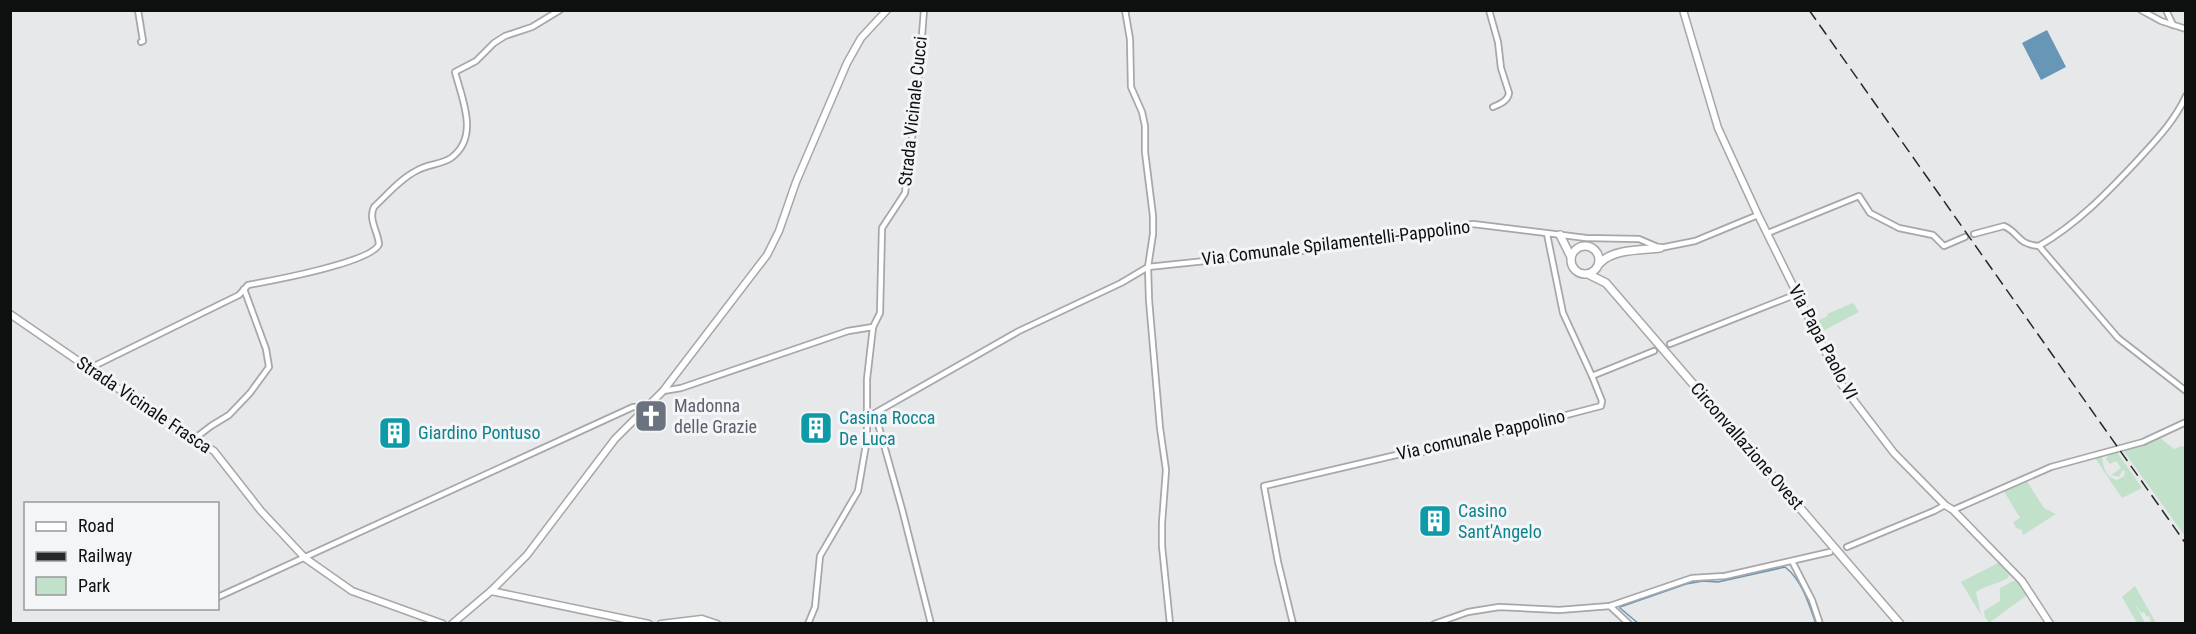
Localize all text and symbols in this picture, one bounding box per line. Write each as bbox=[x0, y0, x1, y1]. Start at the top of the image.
street label: Strada Vicinale Cucci bbox=[894, 35, 931, 187]
street label: Via Comunale Spilamentelli-Pappolino bbox=[1201, 216, 1471, 269]
street label: Via Papa Paolo VI bbox=[1784, 281, 1862, 403]
street label: Strada Vicinale Frasca bbox=[73, 352, 216, 458]
street label: Circonvallazione Ovest bbox=[1686, 378, 1808, 514]
place label: Madonna delle Grazie bbox=[674, 395, 757, 437]
church icon: Madonna delle Grazie bbox=[633, 398, 669, 434]
street label: Via comunale Pappolino bbox=[1395, 405, 1567, 464]
place label: Casina Rocca De Luca bbox=[839, 407, 935, 449]
building icon: Casina Rocca De Luca bbox=[798, 410, 834, 446]
building icon: Giardino Pontuso bbox=[377, 415, 413, 451]
place label: Giardino Pontuso bbox=[418, 422, 541, 443]
place label: Casino Sant'Angelo bbox=[1458, 500, 1542, 542]
legend bbox=[24, 502, 219, 610]
building icon: Casino Sant'Angelo bbox=[1417, 503, 1453, 539]
text: Road bbox=[78, 515, 114, 536]
text: Railway bbox=[78, 545, 133, 566]
text: Park bbox=[78, 575, 110, 596]

